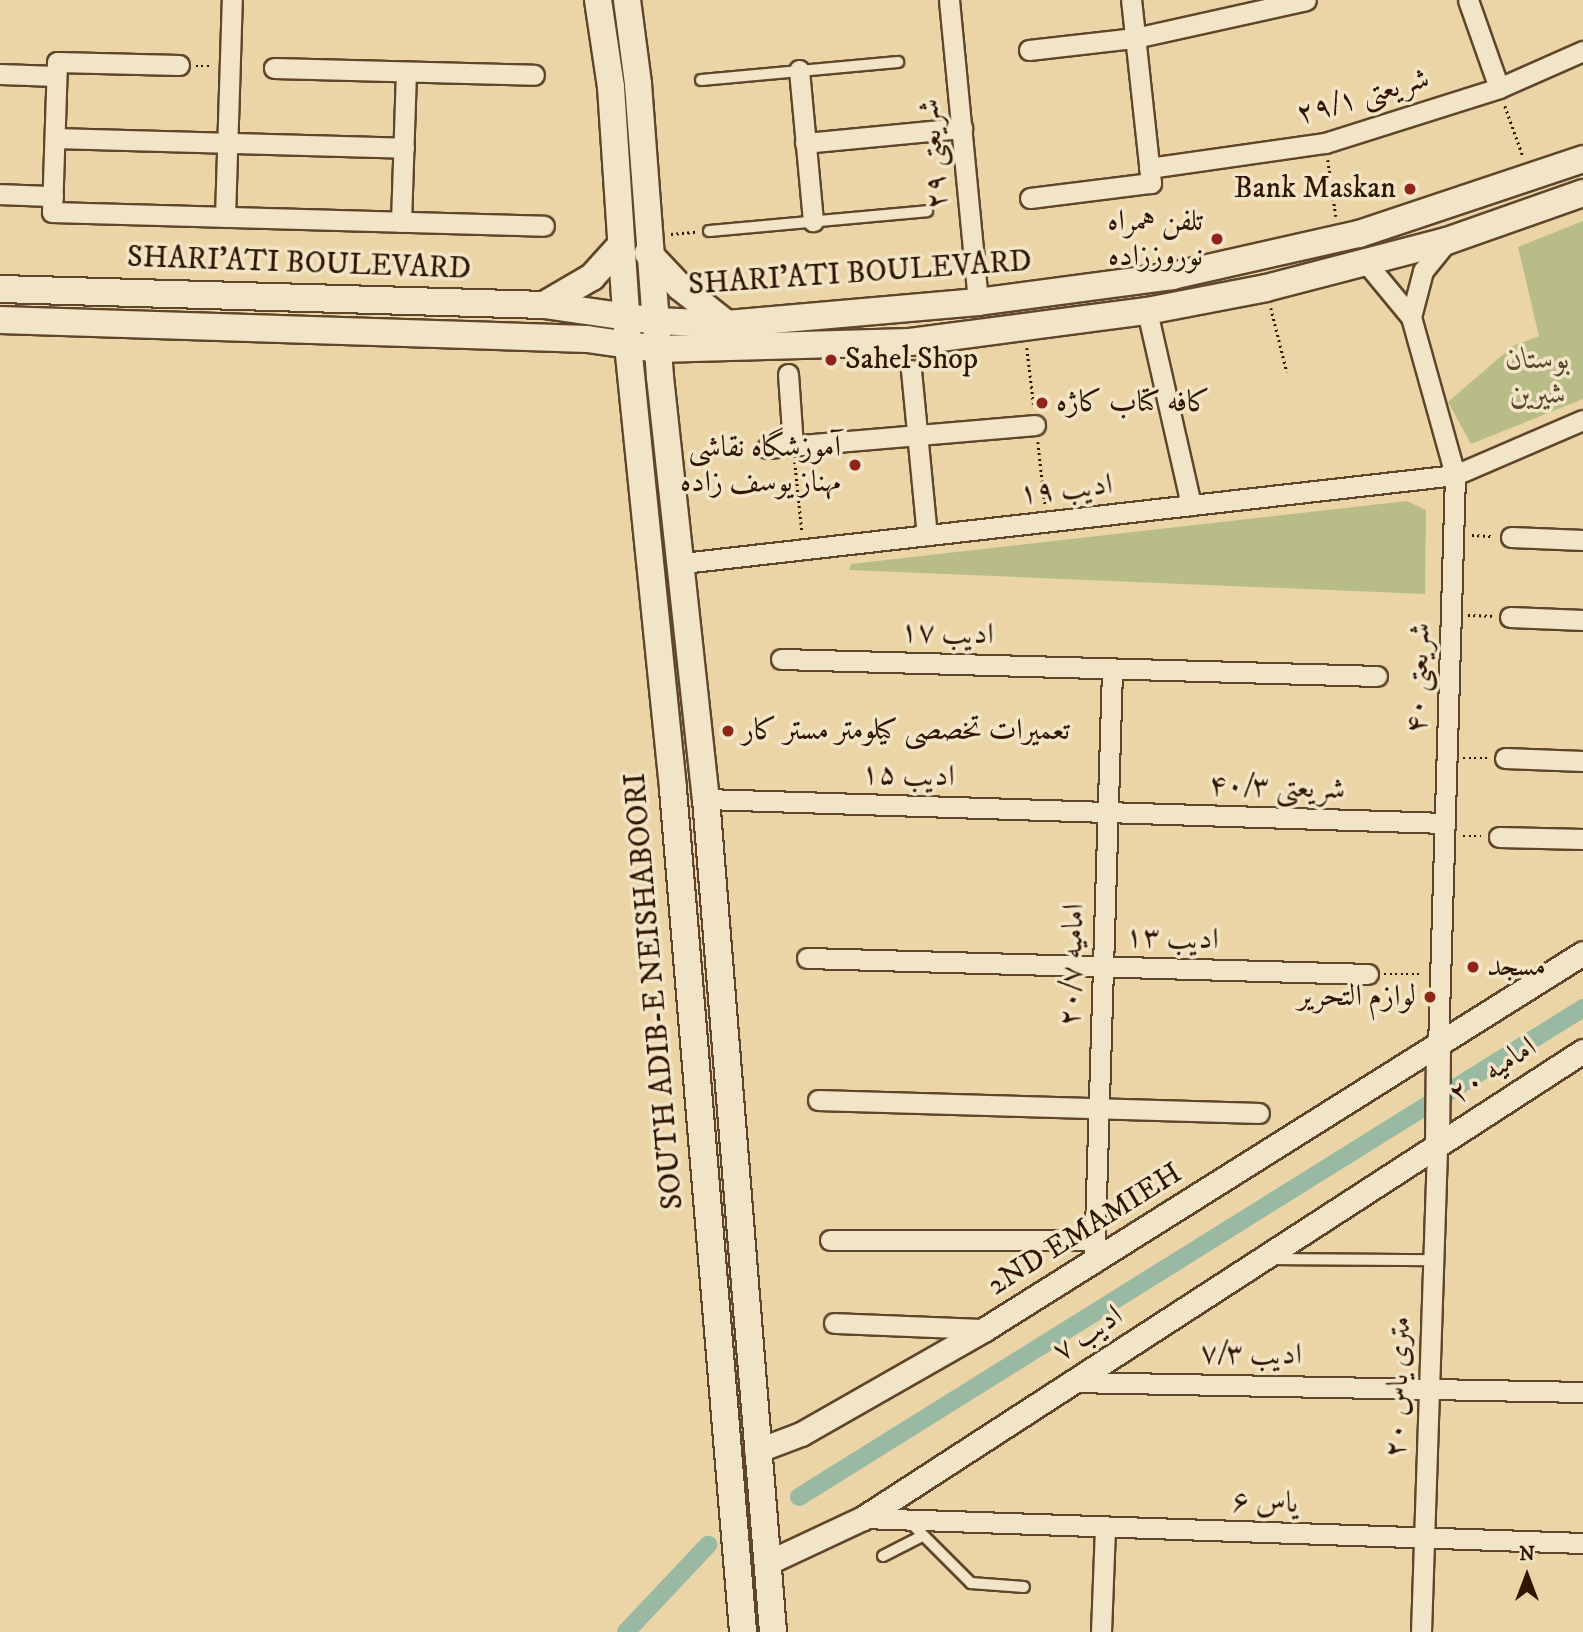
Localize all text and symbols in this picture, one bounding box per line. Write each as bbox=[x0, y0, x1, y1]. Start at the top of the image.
street label: شریعتی ۲۹/۱ bbox=[1293, 61, 1433, 133]
street label: شریعتی ۲۹ bbox=[911, 97, 957, 211]
place label: Bank Maskan bbox=[1234, 171, 1396, 207]
marker: Bank Maskan bbox=[1402, 181, 1418, 197]
place label: تلفن همراه نوروززاده bbox=[1107, 204, 1203, 274]
marker: تلفن همراه نوروززاده bbox=[1209, 231, 1225, 247]
street label: SHARI'ATI BOULEVARD bbox=[126, 240, 472, 288]
street label: SHARI'ATI BOULEVARD bbox=[687, 244, 1033, 304]
place label: Sahel Shop bbox=[845, 342, 978, 378]
park label: بوستان شیرین bbox=[1506, 342, 1570, 412]
marker: Sahel Shop bbox=[823, 352, 839, 368]
place label: کافه کتاب کاژه bbox=[1056, 385, 1210, 421]
marker: کافه کتاب کاژه bbox=[1034, 395, 1050, 411]
place label: آموزشگاه نقاشی مهناز یوسف زاده bbox=[680, 430, 841, 500]
marker: آموزشگاه نقاشی مهناز یوسف زاده bbox=[847, 457, 863, 473]
street label: ادیب ۱۹ bbox=[1018, 467, 1114, 513]
street label: ادیب ۱۷ bbox=[900, 614, 994, 654]
street label: شریعتی ۴۰ bbox=[1399, 622, 1439, 734]
place label: تعمیرات تخصصی کیلومتر مستر کار bbox=[742, 713, 1070, 749]
marker: تعمیرات تخصصی کیلومتر مستر کار bbox=[720, 723, 736, 739]
street label: ادیب ۱۵ bbox=[861, 756, 955, 796]
street label: شریعتی ۴۰/۳ bbox=[1208, 768, 1346, 808]
street label: SOUTH ADIB-E NEISHABOORI bbox=[618, 771, 692, 1211]
street label: امامیه ۲۰/۷ bbox=[1053, 903, 1093, 1027]
street label: ادیب ۱۳ bbox=[1125, 919, 1219, 959]
place label: مسجد bbox=[1487, 949, 1546, 985]
marker: مسجد bbox=[1465, 959, 1481, 975]
place label: لوازم التحریر bbox=[1298, 979, 1416, 1015]
marker: لوازم التحریر bbox=[1422, 989, 1438, 1005]
street label: امامیه ۲۰ bbox=[1443, 1030, 1543, 1112]
street label: 2ND EMAMIEH bbox=[981, 1156, 1189, 1304]
street label: ادیب ۷ bbox=[1046, 1298, 1130, 1370]
street label: ۲۰ متری یاس bbox=[1379, 1316, 1419, 1458]
street label: ادیب ۷/۳ bbox=[1200, 1336, 1302, 1374]
street label: یاس ۶ bbox=[1231, 1484, 1299, 1522]
north arrow bbox=[1492, 1541, 1562, 1611]
text: N bbox=[1519, 1543, 1535, 1566]

